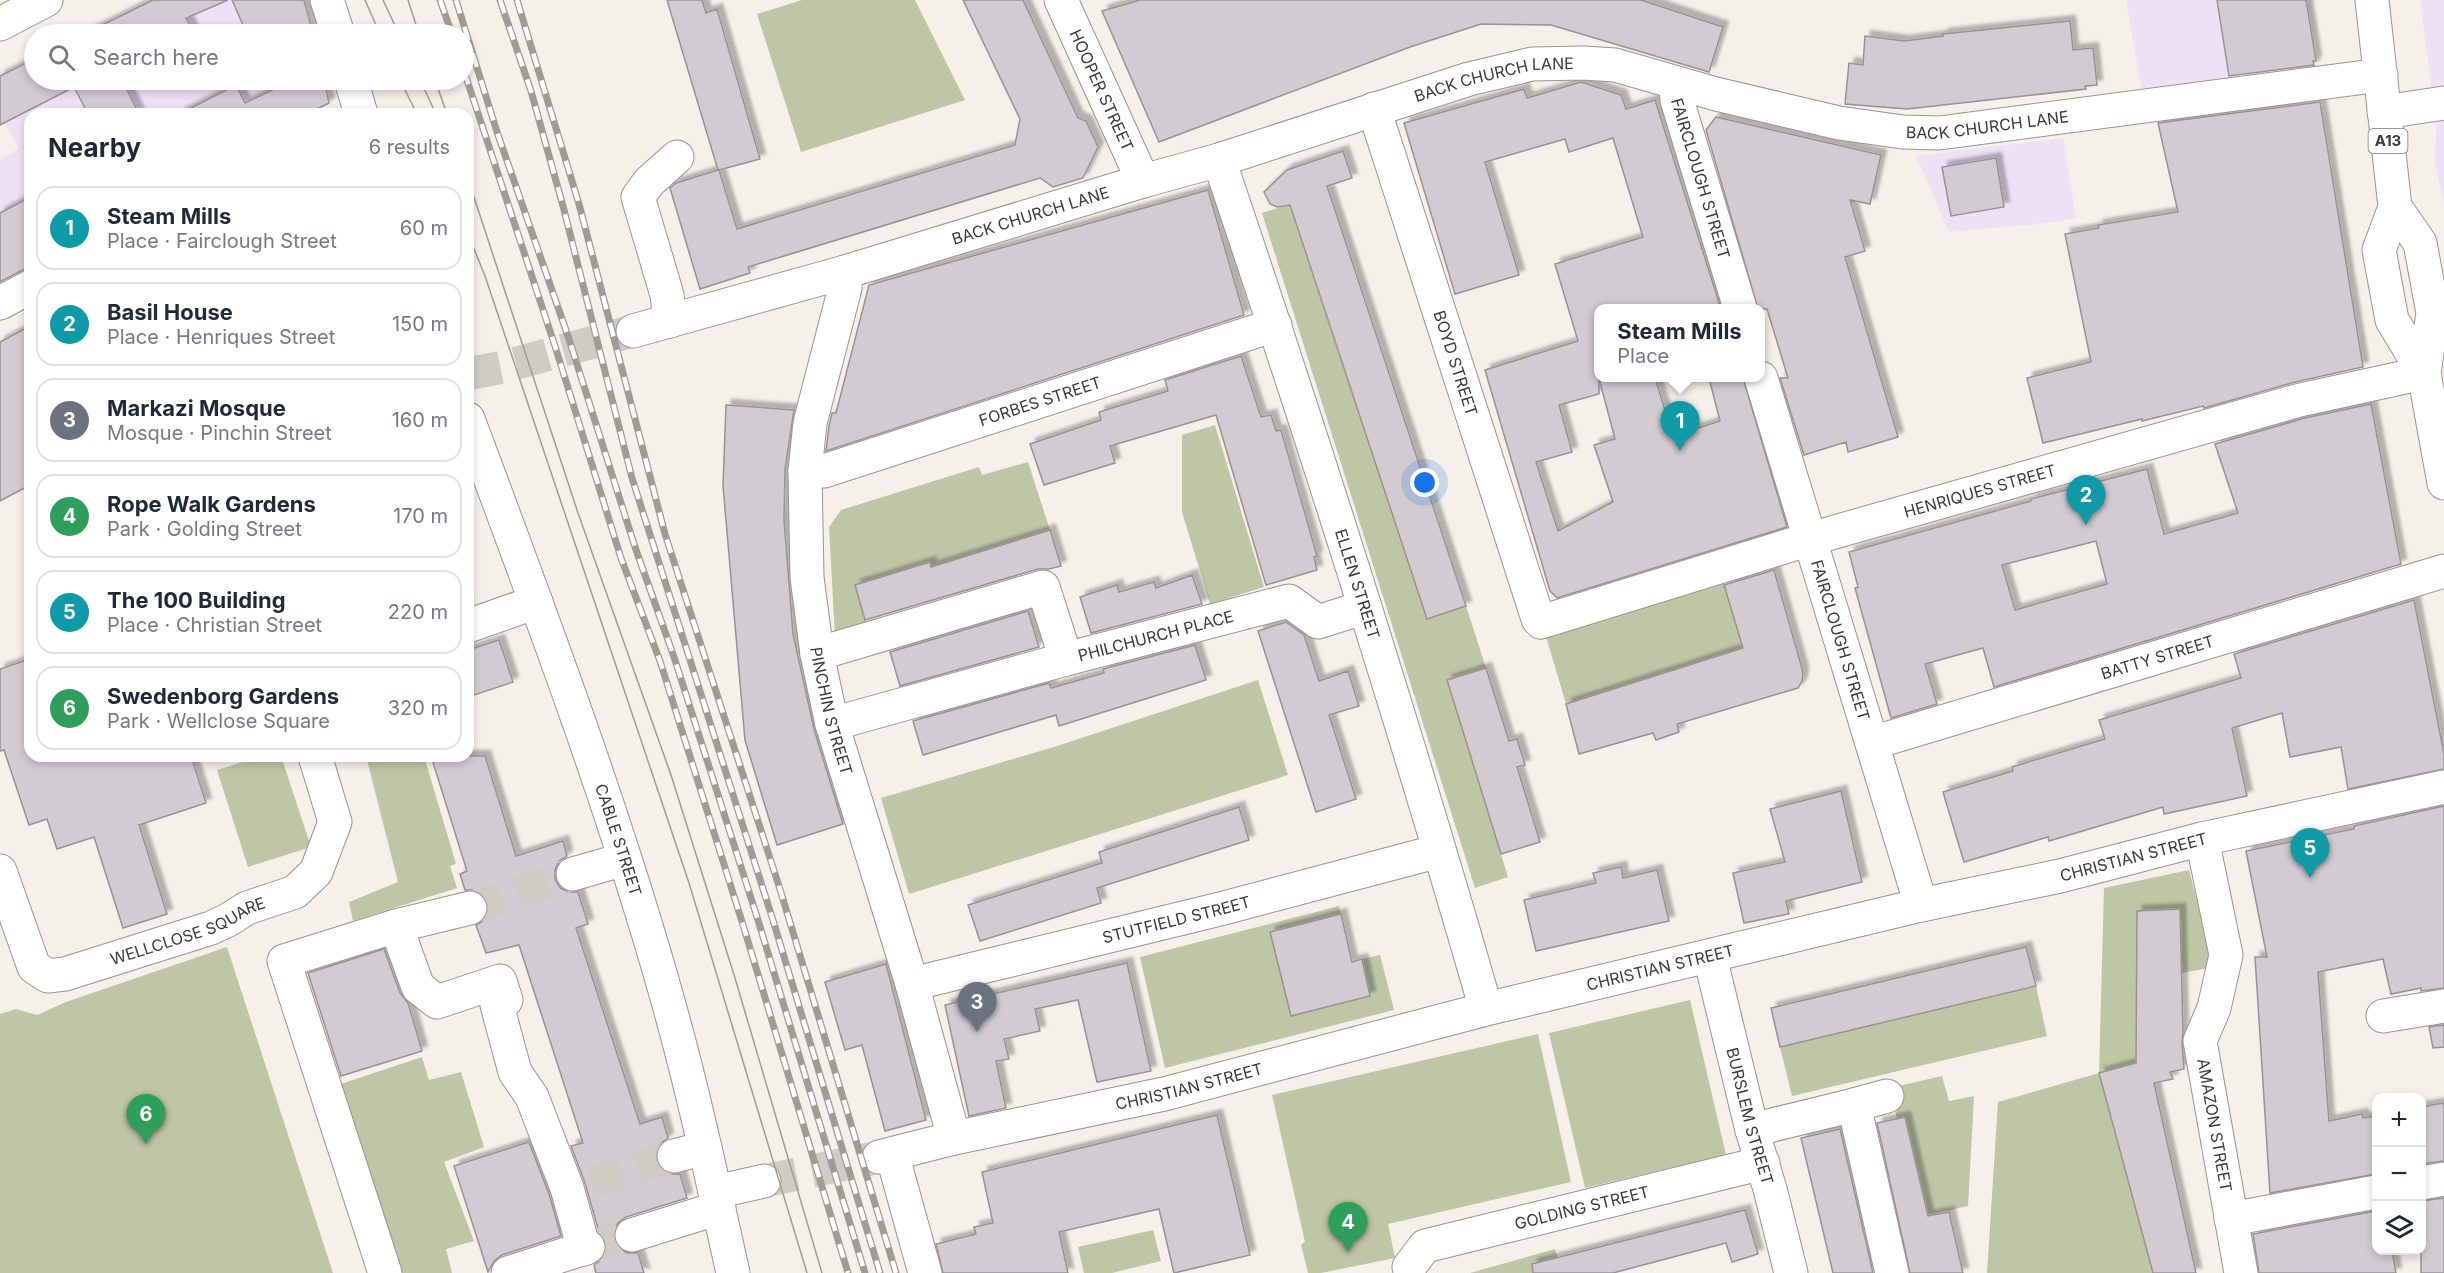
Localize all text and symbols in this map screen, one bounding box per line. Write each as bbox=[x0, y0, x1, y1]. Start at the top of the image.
search box bbox=[24, 24, 474, 90]
street label: HOOPER STREET bbox=[1066, 26, 1138, 154]
icon: search bbox=[45, 41, 78, 74]
text: Search here bbox=[93, 44, 219, 70]
street label: BACK CHURCH LANE bbox=[1412, 53, 1574, 106]
street label: FAIRCLOUGH STREET bbox=[1667, 96, 1735, 261]
street label: BACK CHURCH LANE bbox=[1906, 106, 2070, 143]
road number: A13 bbox=[2368, 129, 2408, 153]
text: Nearby bbox=[48, 132, 141, 163]
text: 6 results bbox=[369, 135, 450, 159]
street label: BACK CHURCH LANE bbox=[949, 182, 1112, 249]
text: Steam Mills bbox=[107, 203, 231, 229]
text: 1 bbox=[65, 216, 74, 240]
text: 60 m bbox=[400, 216, 448, 240]
text: Place · Fairclough Street bbox=[107, 229, 337, 253]
text: Basil House bbox=[107, 299, 233, 325]
popup bbox=[1594, 304, 1765, 382]
street label: BOYD STREET bbox=[1429, 308, 1482, 418]
text: 2 bbox=[63, 312, 76, 336]
text: 150 m bbox=[392, 312, 448, 336]
text: Steam Mills bbox=[1617, 318, 1742, 344]
text: Place · Henriques Street bbox=[107, 325, 335, 349]
text: Place bbox=[1617, 344, 1669, 368]
street label: FORBES STREET bbox=[976, 372, 1104, 430]
text: Markazi Mosque bbox=[107, 395, 286, 421]
pin: 1 bbox=[1660, 402, 1700, 451]
text: 3 bbox=[63, 408, 76, 432]
text: 160 m bbox=[392, 408, 448, 432]
text: Mosque · Pinchin Street bbox=[107, 421, 332, 445]
street label: HENRIQUES STREET bbox=[1901, 460, 2058, 522]
your location bbox=[1410, 468, 1439, 497]
pin: 2 bbox=[2066, 476, 2106, 525]
text: Rope Walk Gardens bbox=[107, 491, 316, 517]
text: 4 bbox=[63, 504, 76, 528]
text: 170 m bbox=[393, 504, 448, 528]
text: Park · Golding Street bbox=[107, 517, 302, 541]
street label: ELLEN STREET bbox=[1331, 526, 1384, 641]
street label: FAIRCLOUGH STREET bbox=[1807, 557, 1874, 723]
text: The 100 Building bbox=[107, 587, 286, 613]
text: 5 bbox=[63, 600, 76, 624]
text: 220 m bbox=[388, 600, 448, 624]
street label: PHILCHURCH PLACE bbox=[1076, 606, 1236, 665]
text: Place · Christian Street bbox=[107, 613, 322, 637]
street label: BATTY STREET bbox=[2098, 631, 2216, 684]
street label: PINCHIN STREET bbox=[806, 646, 857, 777]
text: Swedenborg Gardens bbox=[107, 683, 339, 709]
text: 6 bbox=[63, 696, 76, 720]
text: 320 m bbox=[388, 696, 448, 720]
text: Park · Wellclose Square bbox=[107, 709, 330, 733]
street label: CABLE STREET bbox=[591, 781, 646, 898]
street label: CHRISTIAN STREET bbox=[2058, 828, 2209, 886]
pin: 5 bbox=[2290, 828, 2330, 878]
street label: STUTFIELD STREET bbox=[1100, 891, 1252, 947]
street label: WELLCLOSE SQUARE bbox=[108, 893, 268, 969]
street label: CHRISTIAN STREET bbox=[1584, 940, 1736, 995]
pin: 3 bbox=[958, 982, 996, 1032]
street label: BURSLEM STREET bbox=[1722, 1045, 1778, 1187]
street label: AMAZON STREET bbox=[2193, 1057, 2236, 1193]
street label: CHRISTIAN STREET bbox=[1114, 1058, 1265, 1114]
map controls bbox=[2372, 1093, 2426, 1255]
button: + bbox=[2372, 1093, 2426, 1147]
pin: 6 bbox=[126, 1094, 166, 1144]
button: − bbox=[2372, 1147, 2426, 1201]
street label: GOLDING STREET bbox=[1513, 1181, 1651, 1234]
button: layers bbox=[2372, 1201, 2426, 1255]
pin: 4 bbox=[1328, 1202, 1368, 1252]

